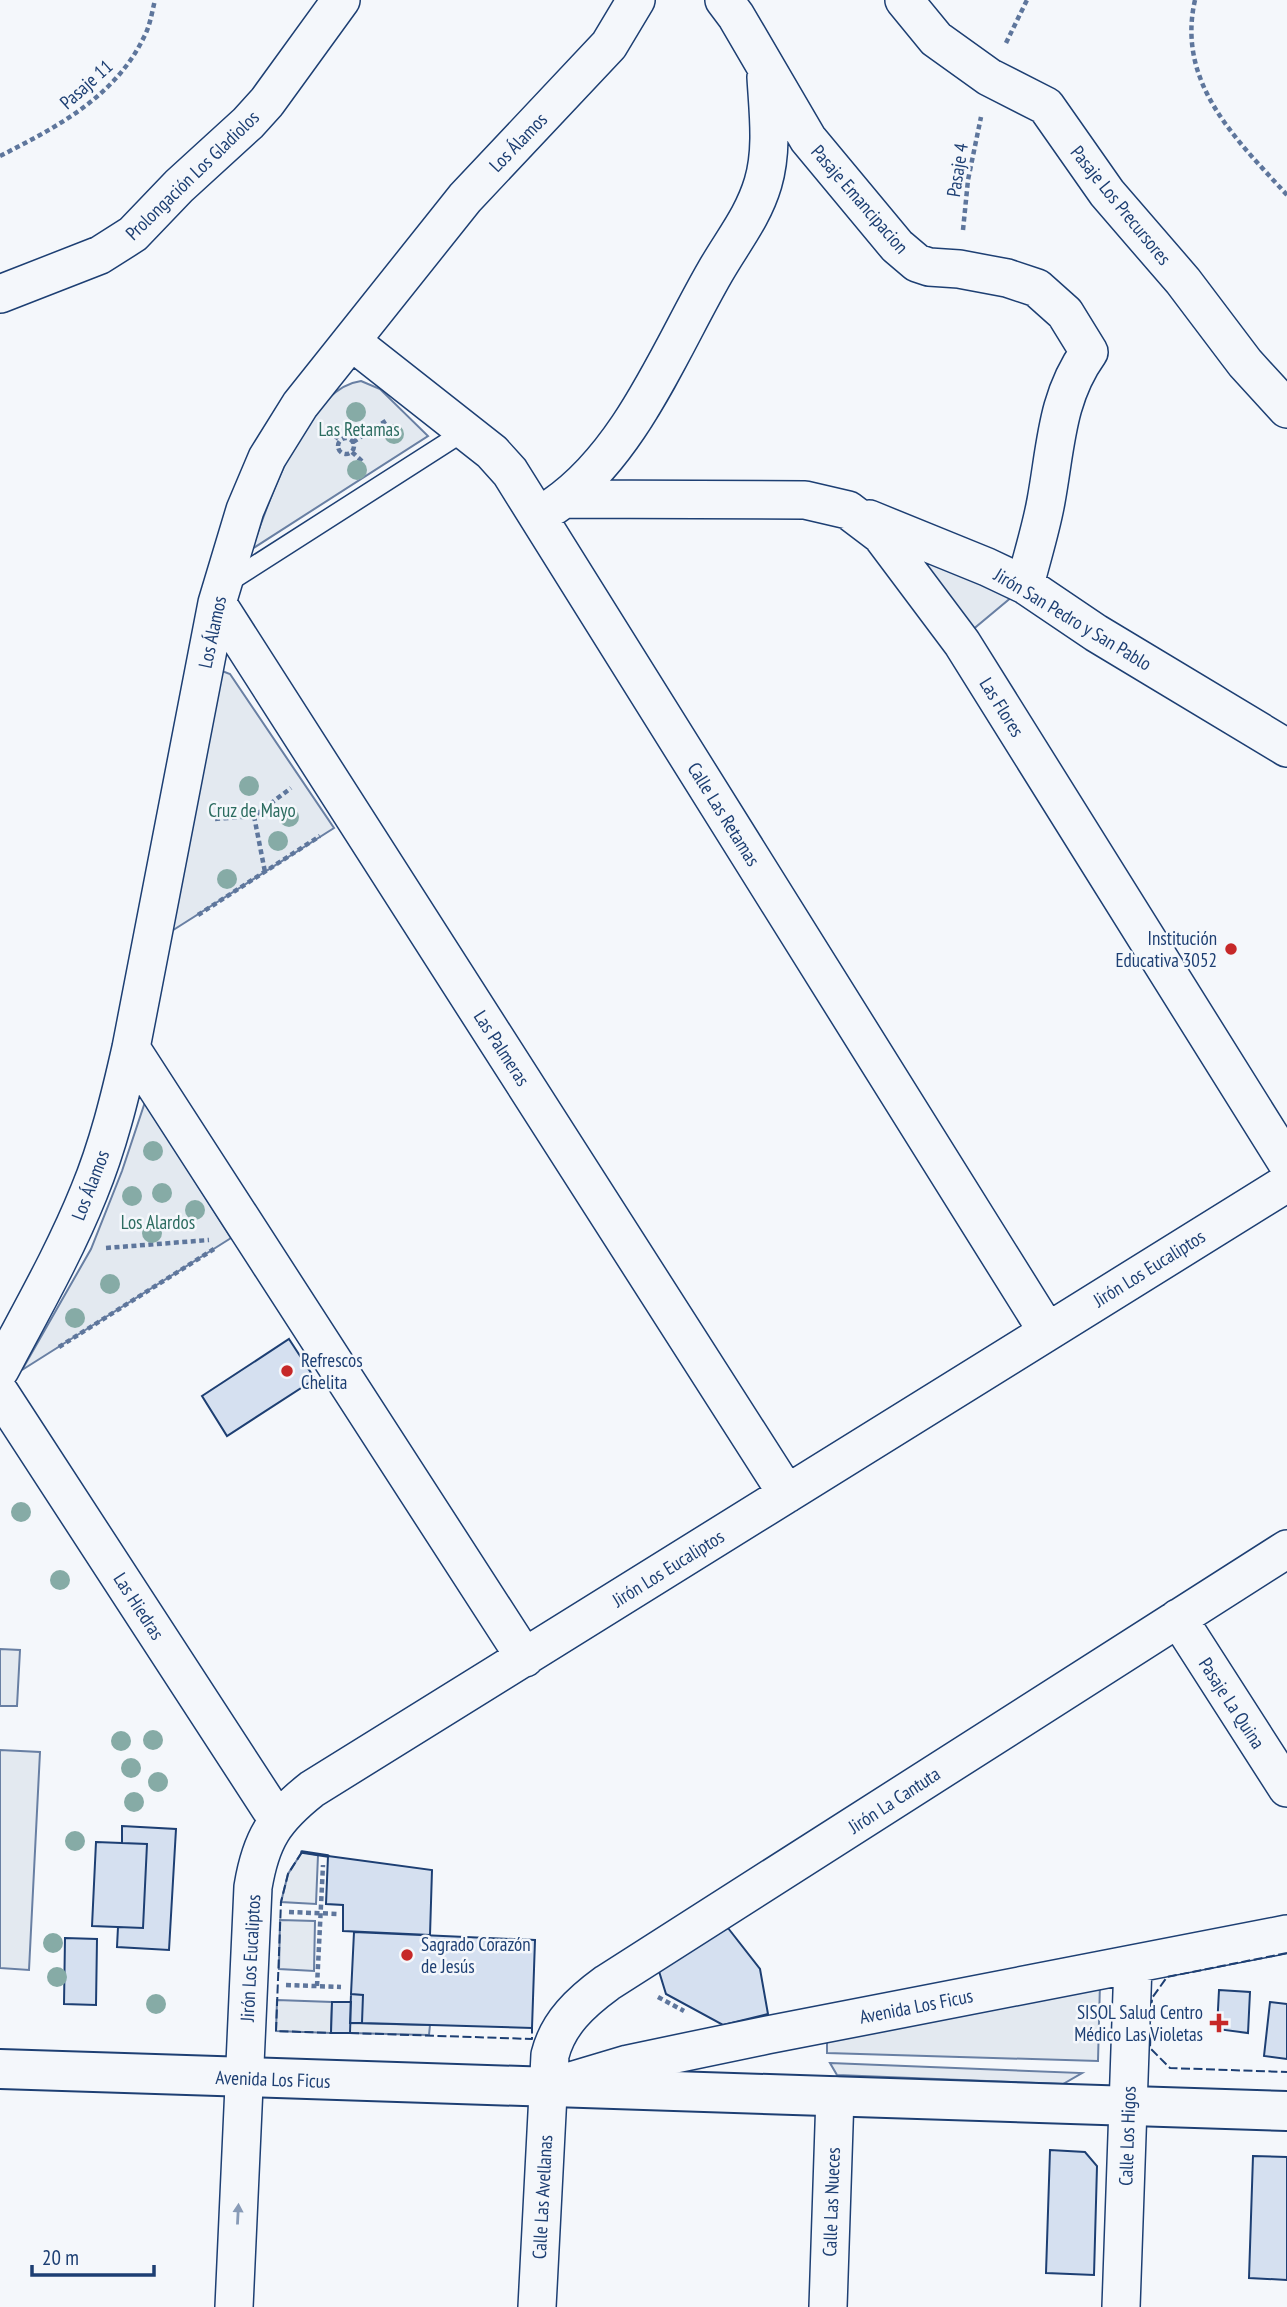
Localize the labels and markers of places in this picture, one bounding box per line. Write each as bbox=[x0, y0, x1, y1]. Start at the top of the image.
place label: Institución Educativa 3052 bbox=[1115, 926, 1217, 972]
marker: Institución Educativa 3052 bbox=[1223, 941, 1239, 957]
place label: Refrescos Chelita bbox=[301, 1348, 363, 1394]
marker: Refrescos Chelita bbox=[279, 1363, 295, 1379]
place label: Sagrado Corazón de Jesús bbox=[421, 1932, 531, 1978]
marker: Sagrado Corazón de Jesús bbox=[399, 1947, 415, 1963]
place label: SISOL Salud Centro Médico Las Violetas bbox=[1074, 2000, 1203, 2046]
marker: SISOL Salud Centro Médico Las Violetas bbox=[1209, 2013, 1229, 2033]

